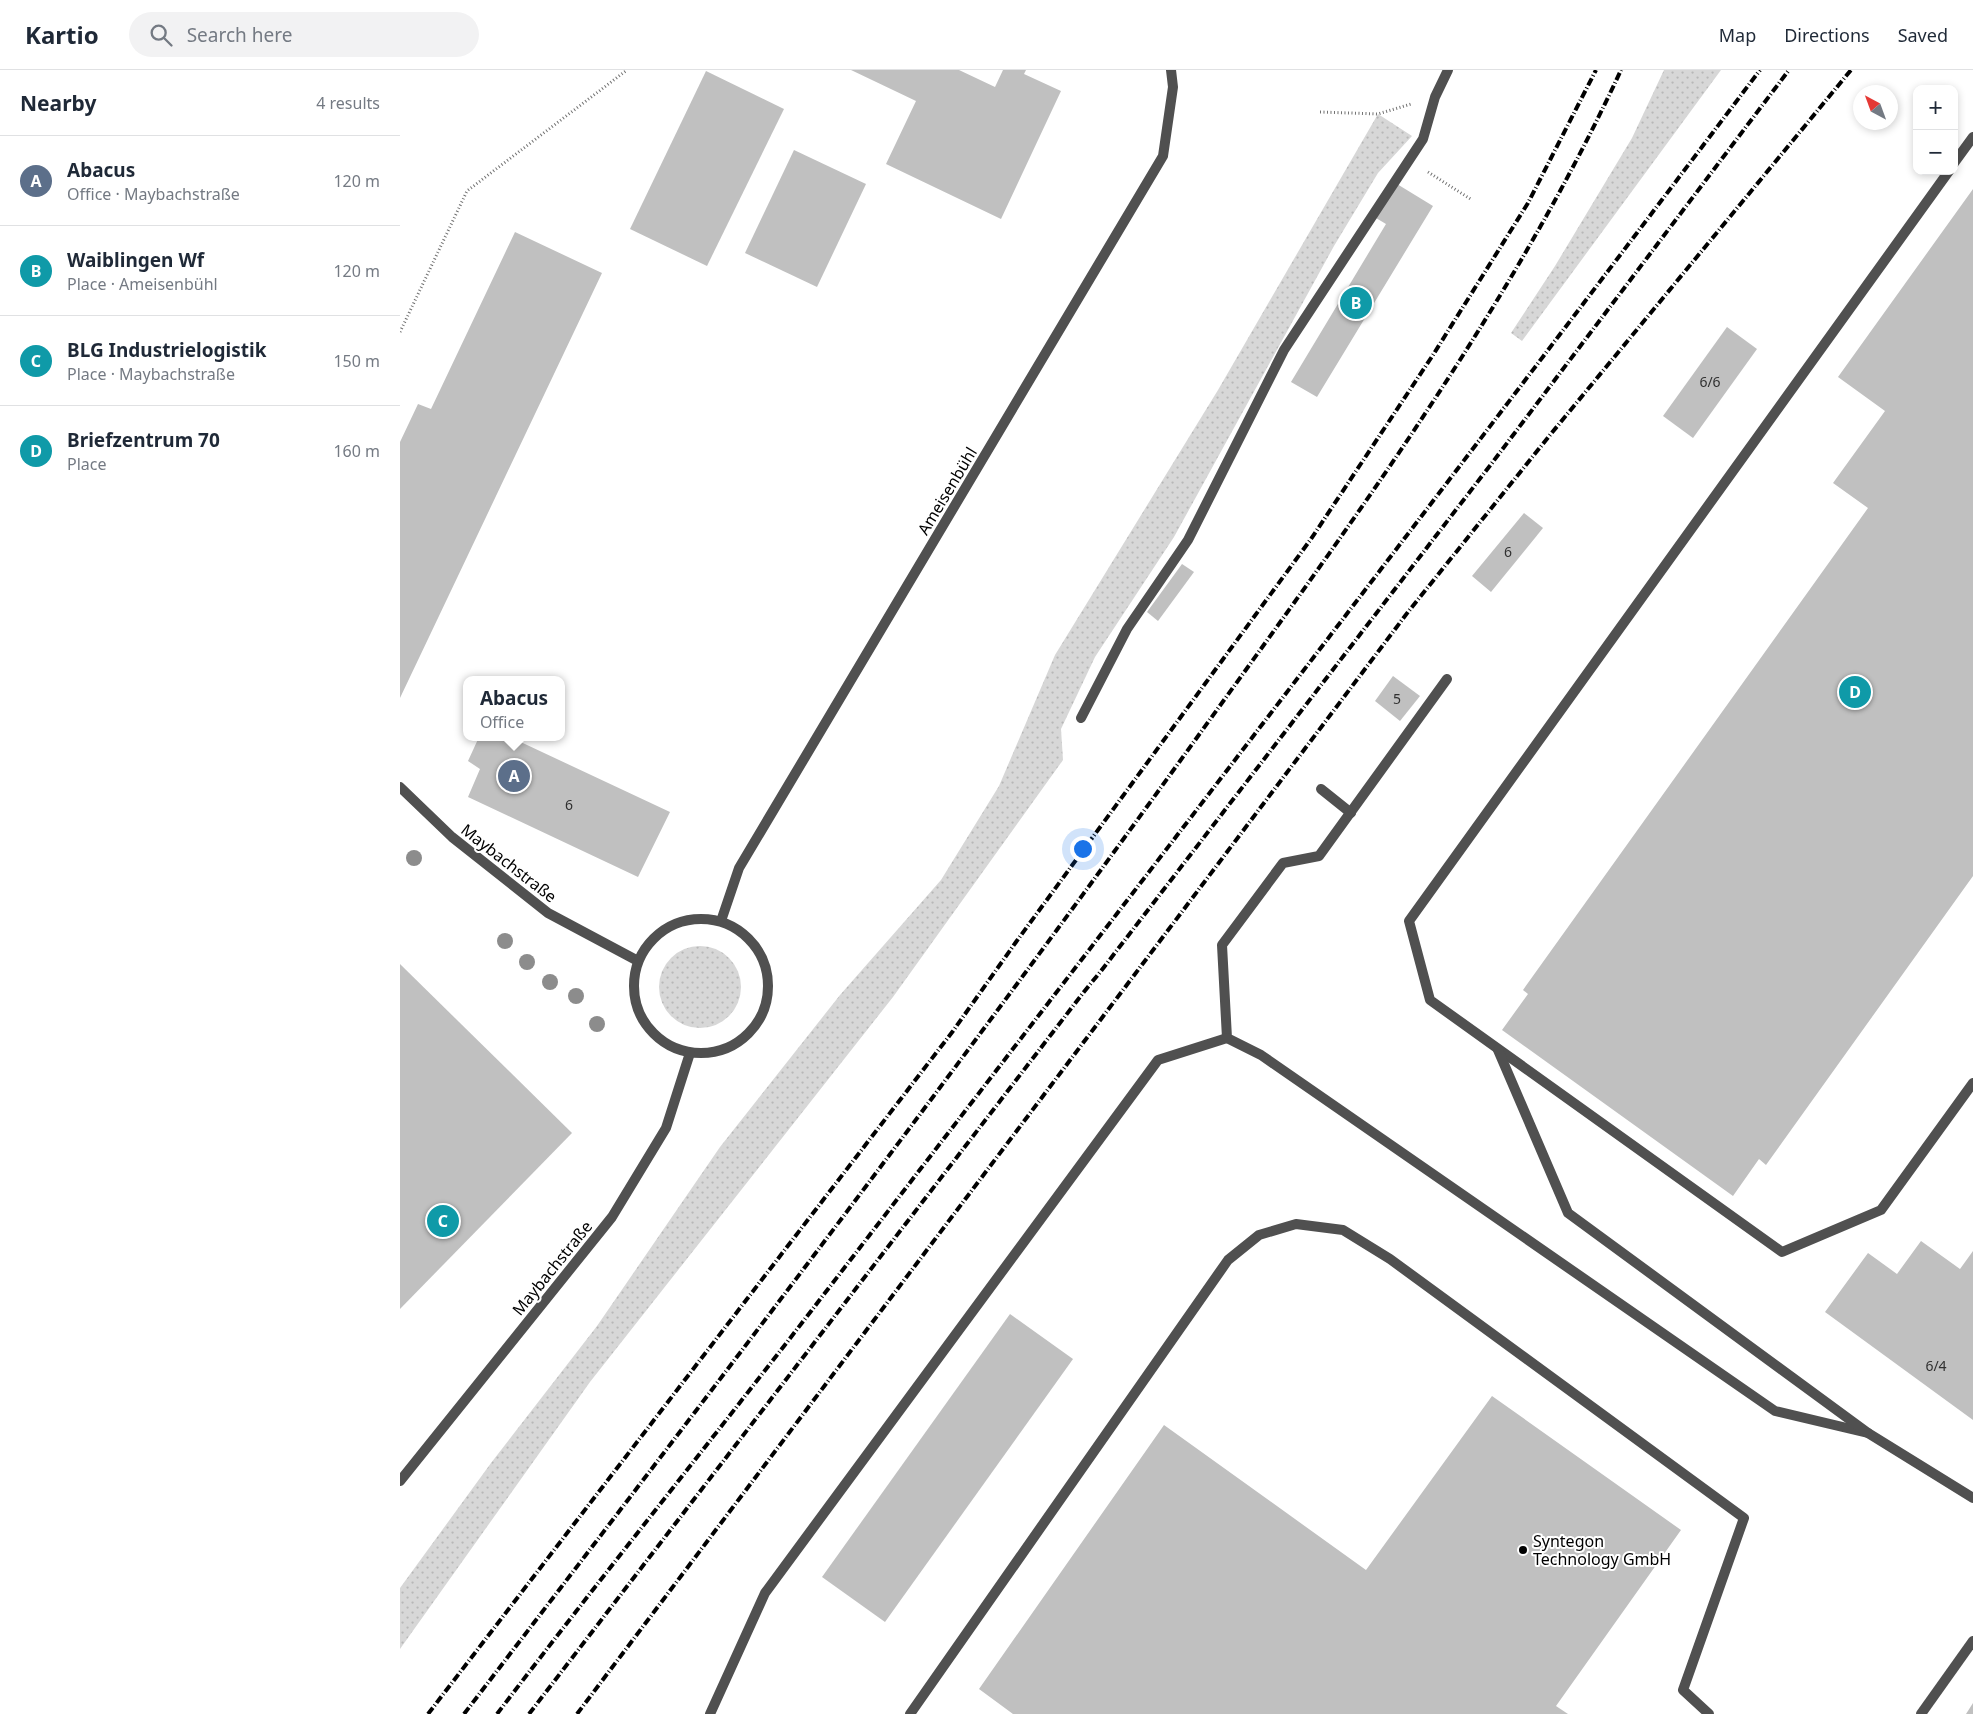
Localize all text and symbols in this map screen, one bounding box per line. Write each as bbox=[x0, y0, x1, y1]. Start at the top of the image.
search box bbox=[129, 12, 479, 57]
text: Kartio bbox=[25, 18, 99, 51]
icon: search bbox=[147, 21, 175, 49]
text: Search here bbox=[187, 22, 292, 48]
text: Map bbox=[1719, 23, 1756, 47]
text: Directions bbox=[1784, 23, 1870, 47]
text: Saved bbox=[1898, 23, 1948, 47]
north arrow bbox=[1853, 85, 1898, 130]
map controls bbox=[1913, 85, 1958, 175]
button: + bbox=[1913, 85, 1958, 130]
text: Nearby bbox=[20, 89, 96, 117]
text: 4 results bbox=[316, 92, 380, 114]
button: − bbox=[1913, 130, 1958, 175]
text: Abacus bbox=[67, 157, 135, 183]
text: A bbox=[30, 170, 42, 192]
text: 120 m bbox=[333, 170, 380, 192]
text: Office · Maybachstraße bbox=[67, 183, 240, 205]
text: Waiblingen Wf bbox=[67, 247, 204, 273]
text: B bbox=[31, 260, 41, 282]
text: 120 m bbox=[333, 260, 380, 282]
text: Place · Ameisenbühl bbox=[67, 273, 218, 295]
pin: B bbox=[1340, 284, 1372, 322]
text: BLG Industrielogistik bbox=[67, 337, 266, 363]
text: C bbox=[31, 350, 41, 372]
text: 150 m bbox=[333, 350, 380, 372]
text: Place · Maybachstraße bbox=[67, 363, 235, 385]
house number: 6/6 bbox=[1699, 372, 1721, 391]
text: Briefzentrum 70 bbox=[67, 427, 220, 453]
text: D bbox=[30, 440, 42, 462]
text: 160 m bbox=[333, 440, 380, 462]
street label: Ameisenbühl bbox=[912, 443, 982, 539]
text: Place bbox=[67, 453, 107, 475]
house number: 6 bbox=[1504, 542, 1512, 561]
pin: D bbox=[1839, 673, 1871, 711]
popup bbox=[463, 676, 565, 741]
text: Abacus bbox=[480, 685, 548, 711]
house number: 5 bbox=[1393, 689, 1401, 708]
text: Office bbox=[480, 711, 524, 733]
pin: A bbox=[498, 757, 530, 795]
house number: 6 bbox=[565, 795, 573, 814]
street label: Maybachstraße bbox=[457, 819, 561, 907]
your location bbox=[1070, 836, 1096, 862]
pin: C bbox=[427, 1202, 459, 1240]
street label: Maybachstraße bbox=[507, 1216, 597, 1320]
house number: 6/4 bbox=[1925, 1356, 1947, 1375]
place label: Syntegon Technology GmbH bbox=[1533, 1530, 1671, 1570]
marker: Syntegon Technology GmbH bbox=[1517, 1544, 1529, 1556]

